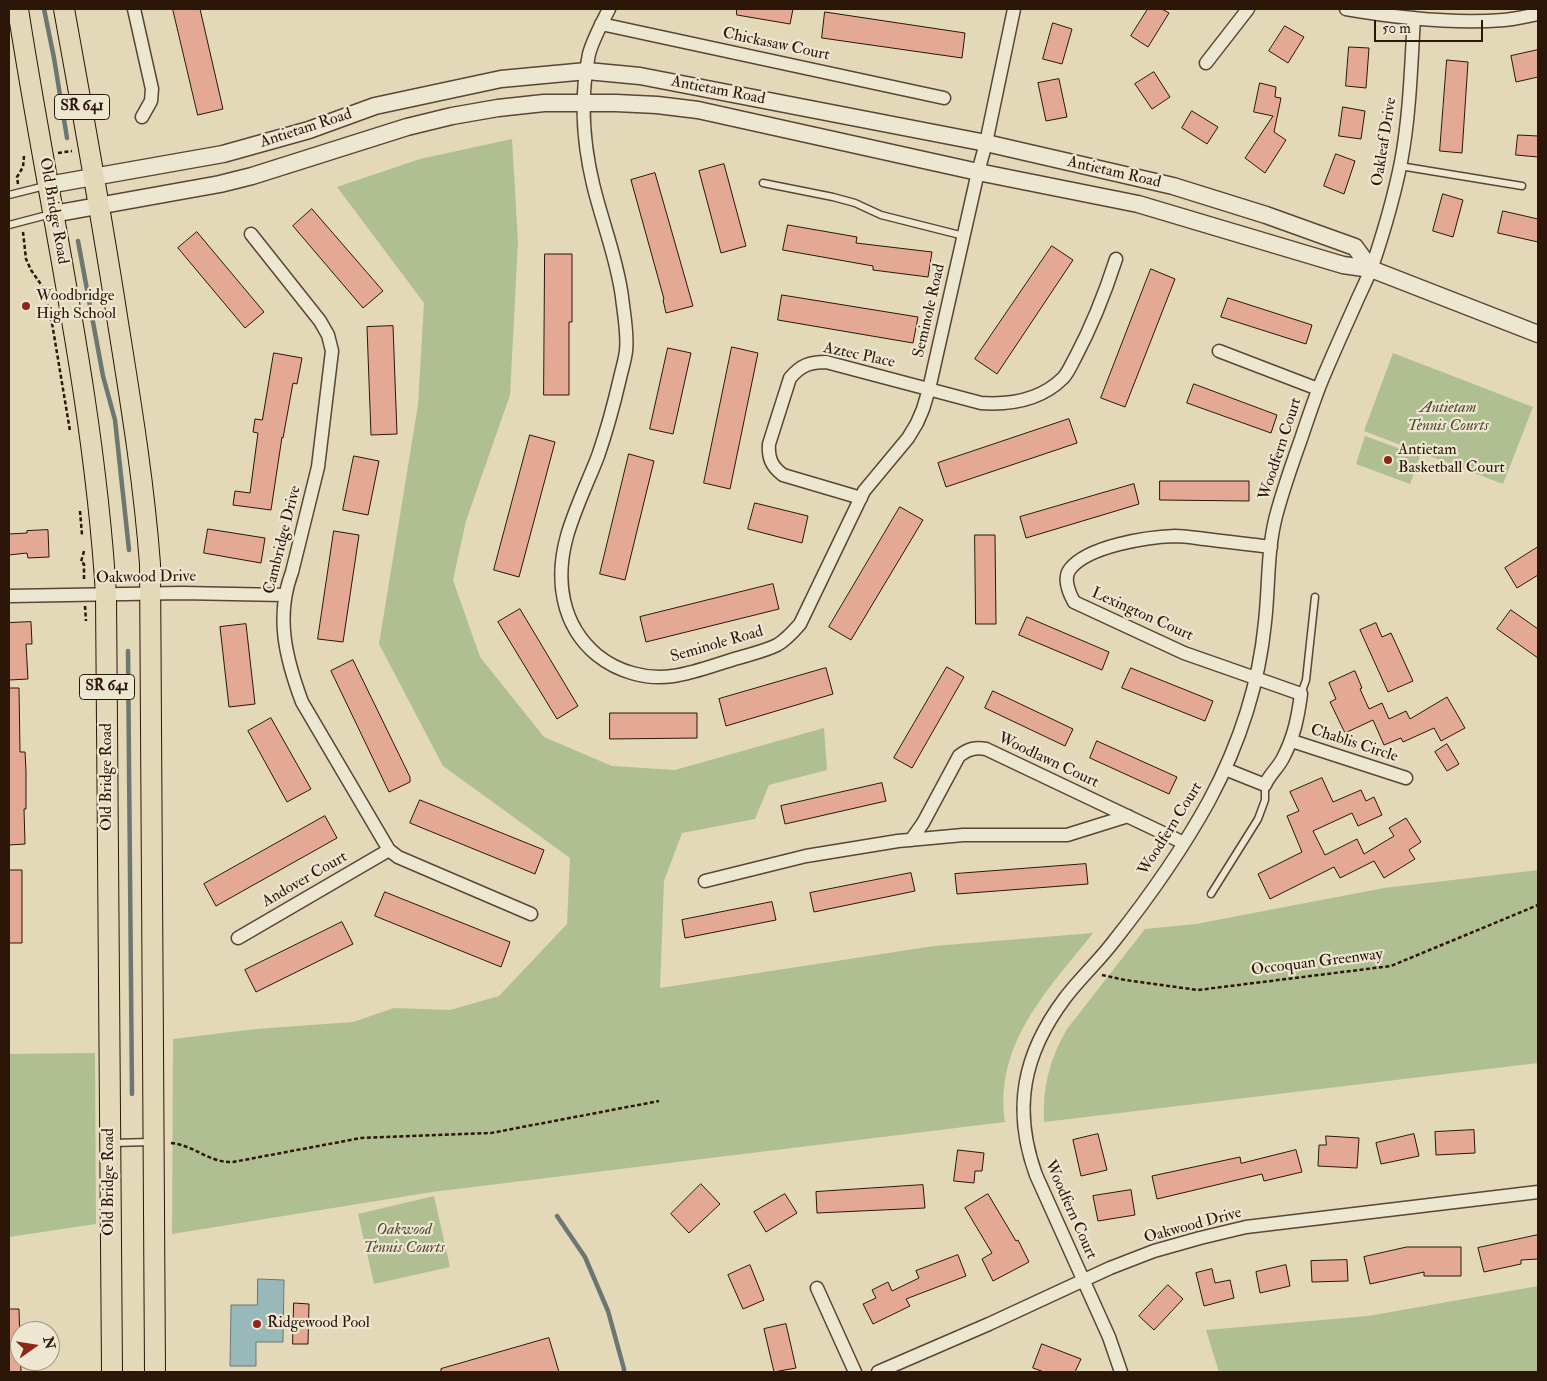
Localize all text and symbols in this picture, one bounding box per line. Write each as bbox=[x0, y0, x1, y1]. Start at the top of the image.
scale bar bbox=[1377, 10, 1486, 42]
text: 50 m bbox=[1382, 19, 1411, 38]
street label: Chickasaw Court bbox=[721, 24, 831, 66]
street label: Antietam Road bbox=[669, 72, 767, 110]
road number: SR 641 bbox=[54, 94, 110, 120]
street label: Oakleaf Drive bbox=[1368, 96, 1402, 188]
street label: Antietam Road bbox=[258, 105, 354, 153]
street label: Antietam Road bbox=[1065, 153, 1163, 193]
street label: Old Bridge Road bbox=[34, 156, 72, 266]
street label: Seminole Road bbox=[910, 262, 950, 360]
place label: Woodbridge High School bbox=[36, 287, 116, 325]
marker: Woodbridge High School bbox=[20, 300, 32, 312]
street label: Aztec Place bbox=[821, 339, 897, 373]
street label: Woodfern Court bbox=[1255, 395, 1307, 503]
park label: Antietam Tennis Courts bbox=[1407, 399, 1489, 437]
place label: Antietam Basketball Court bbox=[1398, 441, 1505, 479]
marker: Antietam Basketball Court bbox=[1382, 454, 1394, 466]
street label: Cambridge Drive bbox=[260, 484, 306, 596]
street label: Oakwood Drive bbox=[96, 568, 196, 588]
street label: Lexington Court bbox=[1088, 584, 1196, 646]
street label: Seminole Road bbox=[668, 623, 766, 667]
road number: SR 641 bbox=[80, 674, 134, 700]
street label: Chablis Circle bbox=[1308, 721, 1400, 767]
street label: Old Bridge Road bbox=[98, 723, 118, 831]
street label: Woodlawn Court bbox=[995, 729, 1101, 793]
street label: Woodfern Court bbox=[1135, 779, 1207, 879]
street label: Andover Court bbox=[259, 848, 351, 912]
street label: Occoquan Greenway bbox=[1250, 945, 1384, 981]
street label: Old Bridge Road bbox=[100, 1128, 120, 1236]
street label: Woodfern Court bbox=[1040, 1158, 1100, 1262]
street label: Oakwood Drive bbox=[1142, 1204, 1244, 1248]
park label: Oakwood Tennis Courts bbox=[363, 1221, 445, 1259]
place label: Ridgewood Pool bbox=[267, 1314, 370, 1334]
marker: Ridgewood Pool bbox=[251, 1318, 263, 1330]
north arrow bbox=[10, 1321, 60, 1371]
text: N bbox=[39, 1335, 59, 1351]

